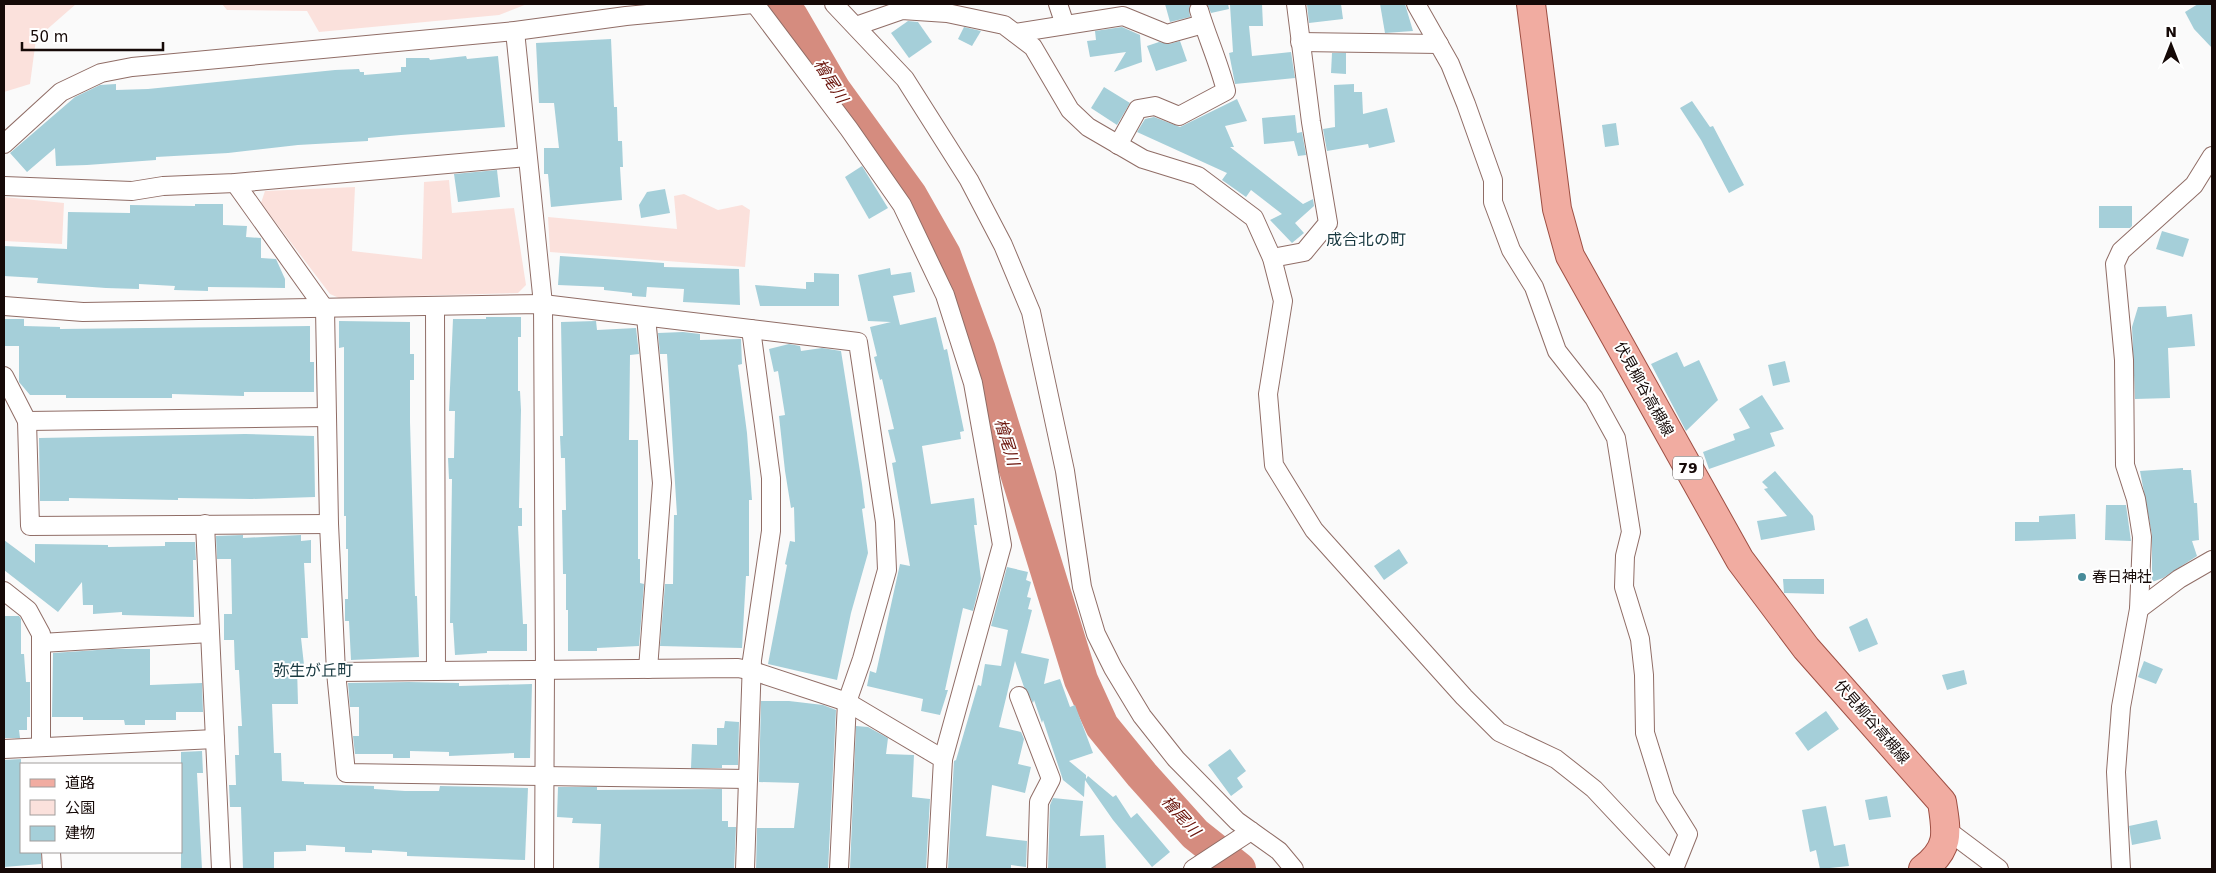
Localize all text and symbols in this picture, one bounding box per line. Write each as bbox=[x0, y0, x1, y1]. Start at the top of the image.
scale bar bbox=[22, 20, 164, 52]
north arrow bbox=[2146, 20, 2196, 70]
text: N bbox=[2165, 24, 2177, 40]
text: 50 m bbox=[30, 28, 68, 46]
water label: 檜尾川 bbox=[810, 56, 853, 108]
district label: 成合北の町 bbox=[1326, 230, 1406, 249]
street label: 伏見柳谷高槻線 bbox=[1611, 339, 1677, 439]
water label: 檜尾川 bbox=[991, 416, 1024, 470]
road number: 79 bbox=[1673, 456, 1703, 479]
place label: 春日神社 bbox=[2092, 568, 2152, 586]
marker: 春日神社 bbox=[2076, 571, 2088, 583]
district label: 弥生が丘町 bbox=[273, 661, 353, 680]
street label: 伏見柳谷高槻線 bbox=[1831, 676, 1913, 768]
legend bbox=[20, 763, 182, 853]
text: 道路 bbox=[65, 774, 95, 792]
water label: 檜尾川 bbox=[1158, 792, 1205, 842]
text: 公園 bbox=[65, 799, 95, 817]
text: 建物 bbox=[65, 824, 95, 842]

